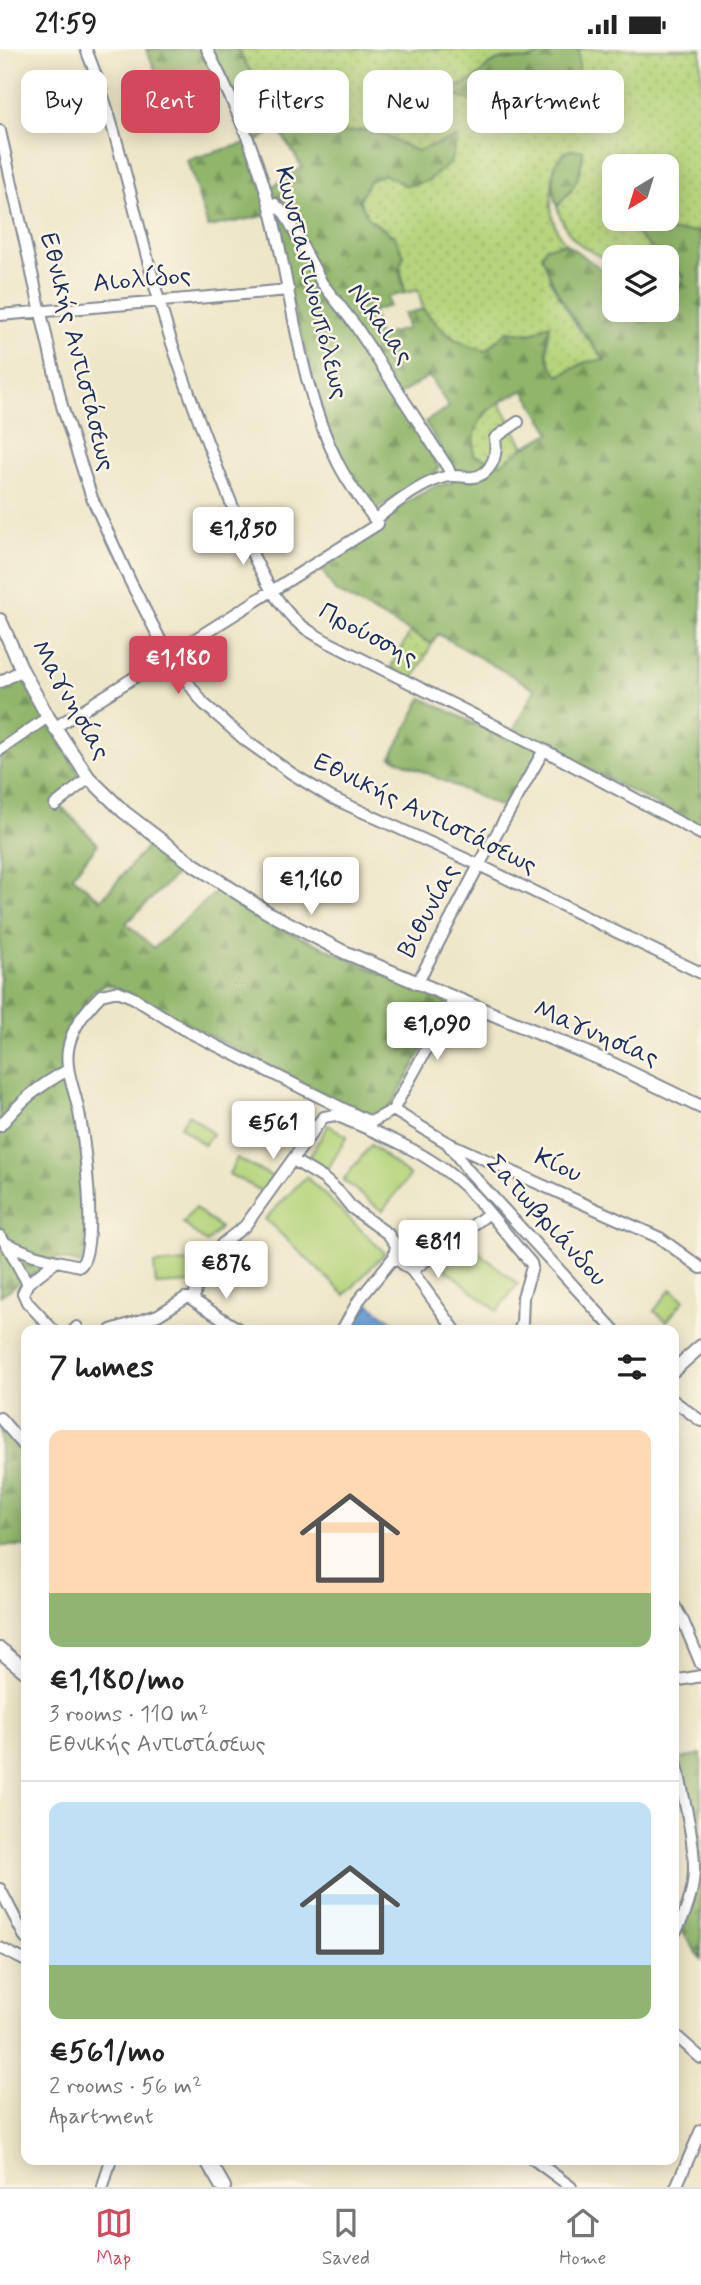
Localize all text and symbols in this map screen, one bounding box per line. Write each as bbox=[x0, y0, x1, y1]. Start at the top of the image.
text: 21:59 bbox=[35, 8, 97, 42]
chip: Buy bbox=[21, 70, 107, 133]
chip: Rent bbox=[121, 70, 220, 133]
chip: Filters bbox=[234, 70, 349, 133]
chip: New bbox=[363, 70, 453, 133]
chip: Apartment bbox=[467, 70, 624, 133]
north arrow bbox=[602, 154, 679, 231]
map controls bbox=[602, 154, 679, 322]
street label: Κωνσταντινουπόλεως bbox=[266, 163, 356, 403]
street label: Εθνικής Αντιστάσεως bbox=[31, 229, 123, 475]
button: layers bbox=[602, 245, 679, 322]
street label: Αιολίδος bbox=[91, 259, 193, 301]
street label: Νίκαιας bbox=[339, 276, 421, 372]
pin: €1,850 bbox=[186, 507, 300, 567]
text: €1,850 bbox=[209, 515, 277, 545]
street label: Προύσσης bbox=[313, 595, 423, 675]
street label: Μαγνησίας bbox=[22, 634, 118, 766]
pin: €1,180 bbox=[121, 637, 235, 696]
text: €1,180 bbox=[145, 644, 211, 674]
street label: Εθνικής Αντιστάσεως bbox=[308, 745, 542, 883]
pin: €1,160 bbox=[254, 857, 368, 917]
street label: Βιθυνίας bbox=[390, 858, 468, 964]
text: €1,160 bbox=[279, 865, 343, 895]
street label: Μαγνησίας bbox=[528, 992, 664, 1076]
pin: €1,090 bbox=[380, 1003, 494, 1062]
text: €1,090 bbox=[403, 1010, 471, 1040]
pin: €561 bbox=[232, 1101, 314, 1161]
text: €561 bbox=[248, 1109, 298, 1139]
street label: Κίου bbox=[529, 1141, 587, 1191]
street label: Σατωβριάνδου bbox=[478, 1148, 614, 1294]
pin: €811 bbox=[397, 1221, 479, 1280]
text: €811 bbox=[415, 1228, 461, 1258]
pin: €876 bbox=[185, 1241, 267, 1301]
text: €876 bbox=[201, 1249, 251, 1279]
text: 7 homes bbox=[49, 1348, 154, 1387]
icon: filters bbox=[613, 1348, 651, 1386]
icon: home bbox=[287, 1475, 413, 1601]
text: €1,180/mo bbox=[49, 1661, 184, 1700]
text: 3 rooms · 110 m² bbox=[49, 1700, 209, 1730]
text: Εθνικής Αντιστάσεως bbox=[49, 1730, 265, 1760]
icon: home bbox=[287, 1847, 413, 1973]
text: €561/mo bbox=[49, 2033, 165, 2072]
text: 2 rooms · 56 m² bbox=[49, 2072, 202, 2102]
text: Apartment bbox=[49, 2102, 154, 2132]
tab: Map bbox=[95, 2204, 133, 2271]
tab: Saved bbox=[322, 2204, 370, 2271]
tab: Home bbox=[559, 2204, 606, 2271]

